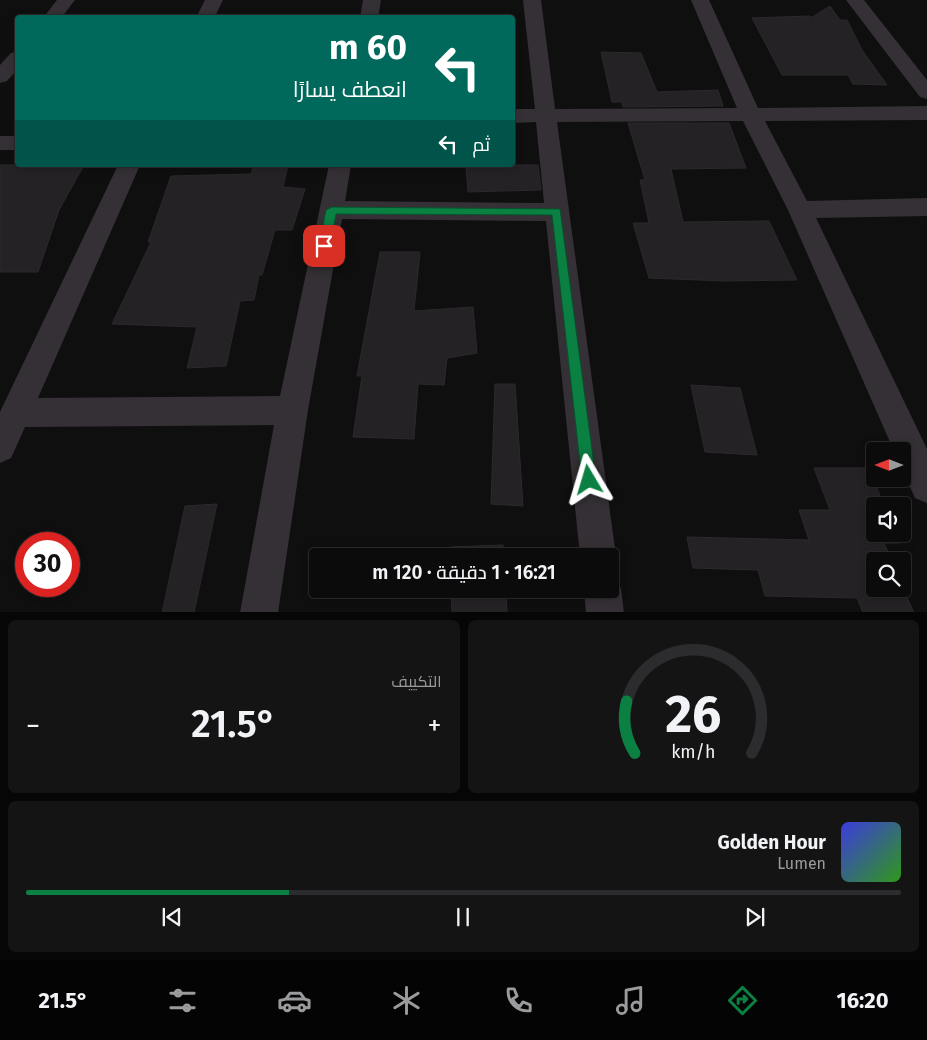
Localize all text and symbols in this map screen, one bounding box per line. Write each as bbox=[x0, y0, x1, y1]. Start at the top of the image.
text: 60 m bbox=[329, 26, 407, 68]
icon: left bbox=[425, 35, 490, 100]
text: انعطف يسارًا bbox=[293, 76, 407, 103]
icon: left bbox=[434, 130, 462, 158]
text: ثم bbox=[472, 133, 490, 156]
pin bbox=[303, 225, 345, 267]
icon: arrive bbox=[310, 232, 338, 260]
north arrow bbox=[866, 442, 911, 488]
map controls bbox=[866, 442, 911, 597]
position arrow bbox=[562, 453, 614, 505]
button: sound bbox=[866, 497, 911, 542]
speed limit sign: 30 bbox=[15, 532, 80, 597]
button: search bbox=[866, 552, 911, 597]
text: 16:21 · 1 دقيقة · 120 m bbox=[372, 561, 556, 584]
text: التكييف bbox=[391, 672, 442, 691]
text: 26 bbox=[665, 683, 721, 746]
text: 21.5° bbox=[191, 701, 276, 747]
text: − bbox=[26, 709, 40, 742]
text: + bbox=[428, 709, 441, 742]
text: km/h bbox=[671, 741, 715, 763]
text: Golden Hour bbox=[718, 831, 826, 854]
text: Lumen bbox=[777, 854, 826, 873]
icon: previous bbox=[158, 903, 186, 931]
icon: pause bbox=[449, 903, 477, 931]
icon: next bbox=[741, 903, 769, 931]
icon: filters bbox=[165, 983, 200, 1018]
icon: car bbox=[277, 983, 312, 1018]
icon: climate bbox=[389, 983, 424, 1018]
icon: phone bbox=[501, 983, 536, 1018]
icon: music bbox=[613, 983, 648, 1018]
icon: directions bbox=[725, 983, 760, 1018]
text: 21.5° bbox=[39, 987, 88, 1014]
text: 16:20 bbox=[836, 987, 889, 1014]

